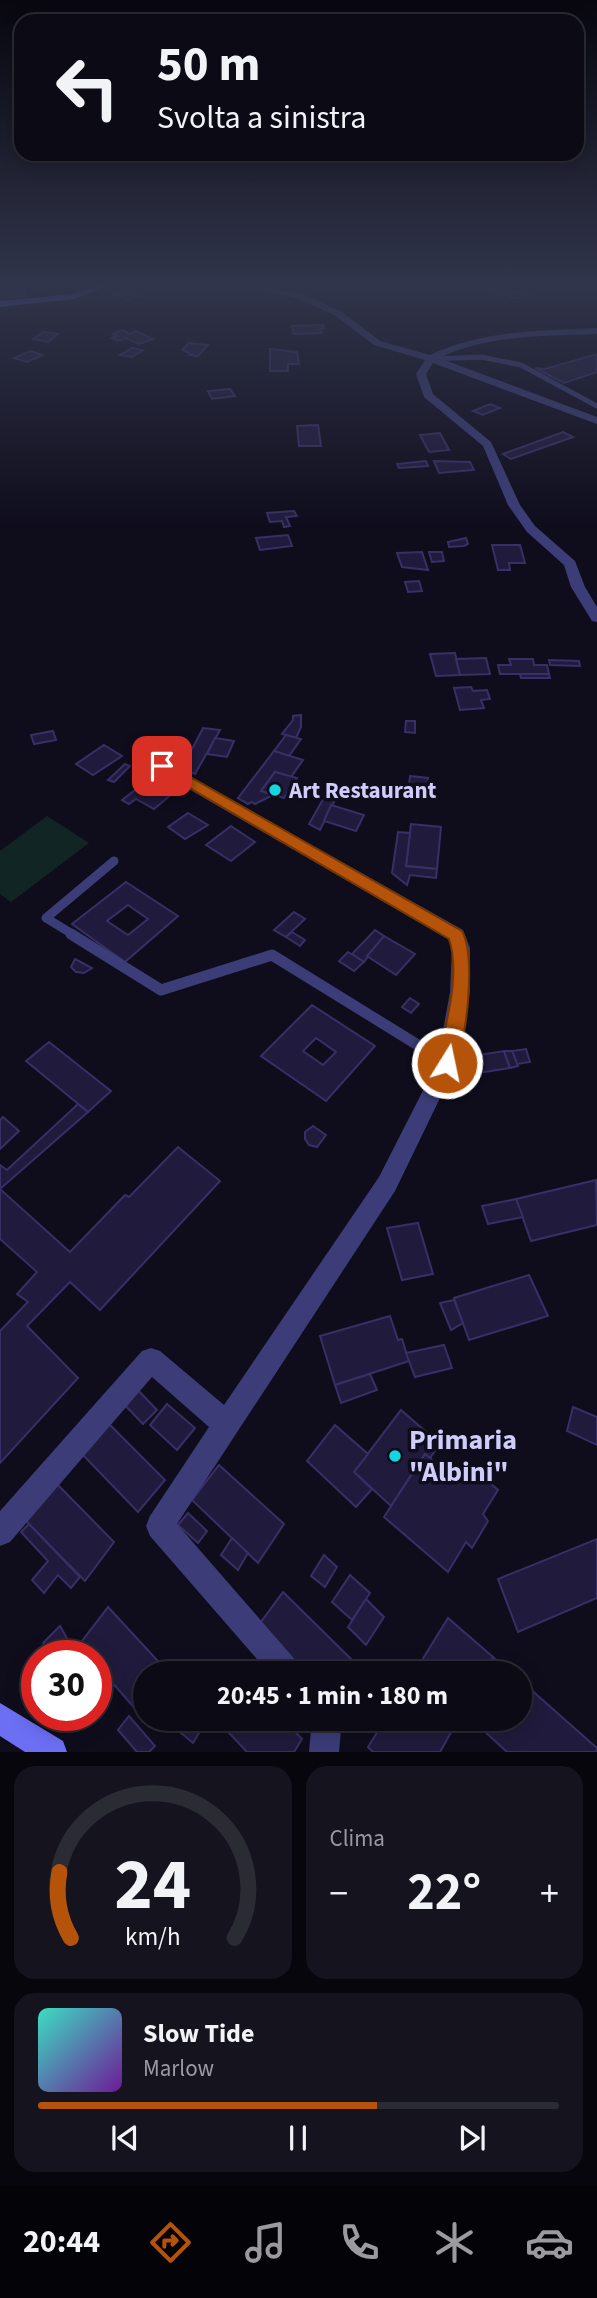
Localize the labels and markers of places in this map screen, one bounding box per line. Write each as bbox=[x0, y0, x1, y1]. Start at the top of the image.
pin bbox=[132, 736, 192, 796]
place label: Art Restaurant bbox=[288, 774, 437, 807]
marker: Art Restaurant bbox=[267, 782, 283, 798]
place label: Primaria "Albini" bbox=[409, 1420, 517, 1492]
marker: Primaria "Albini" bbox=[387, 1448, 403, 1464]

